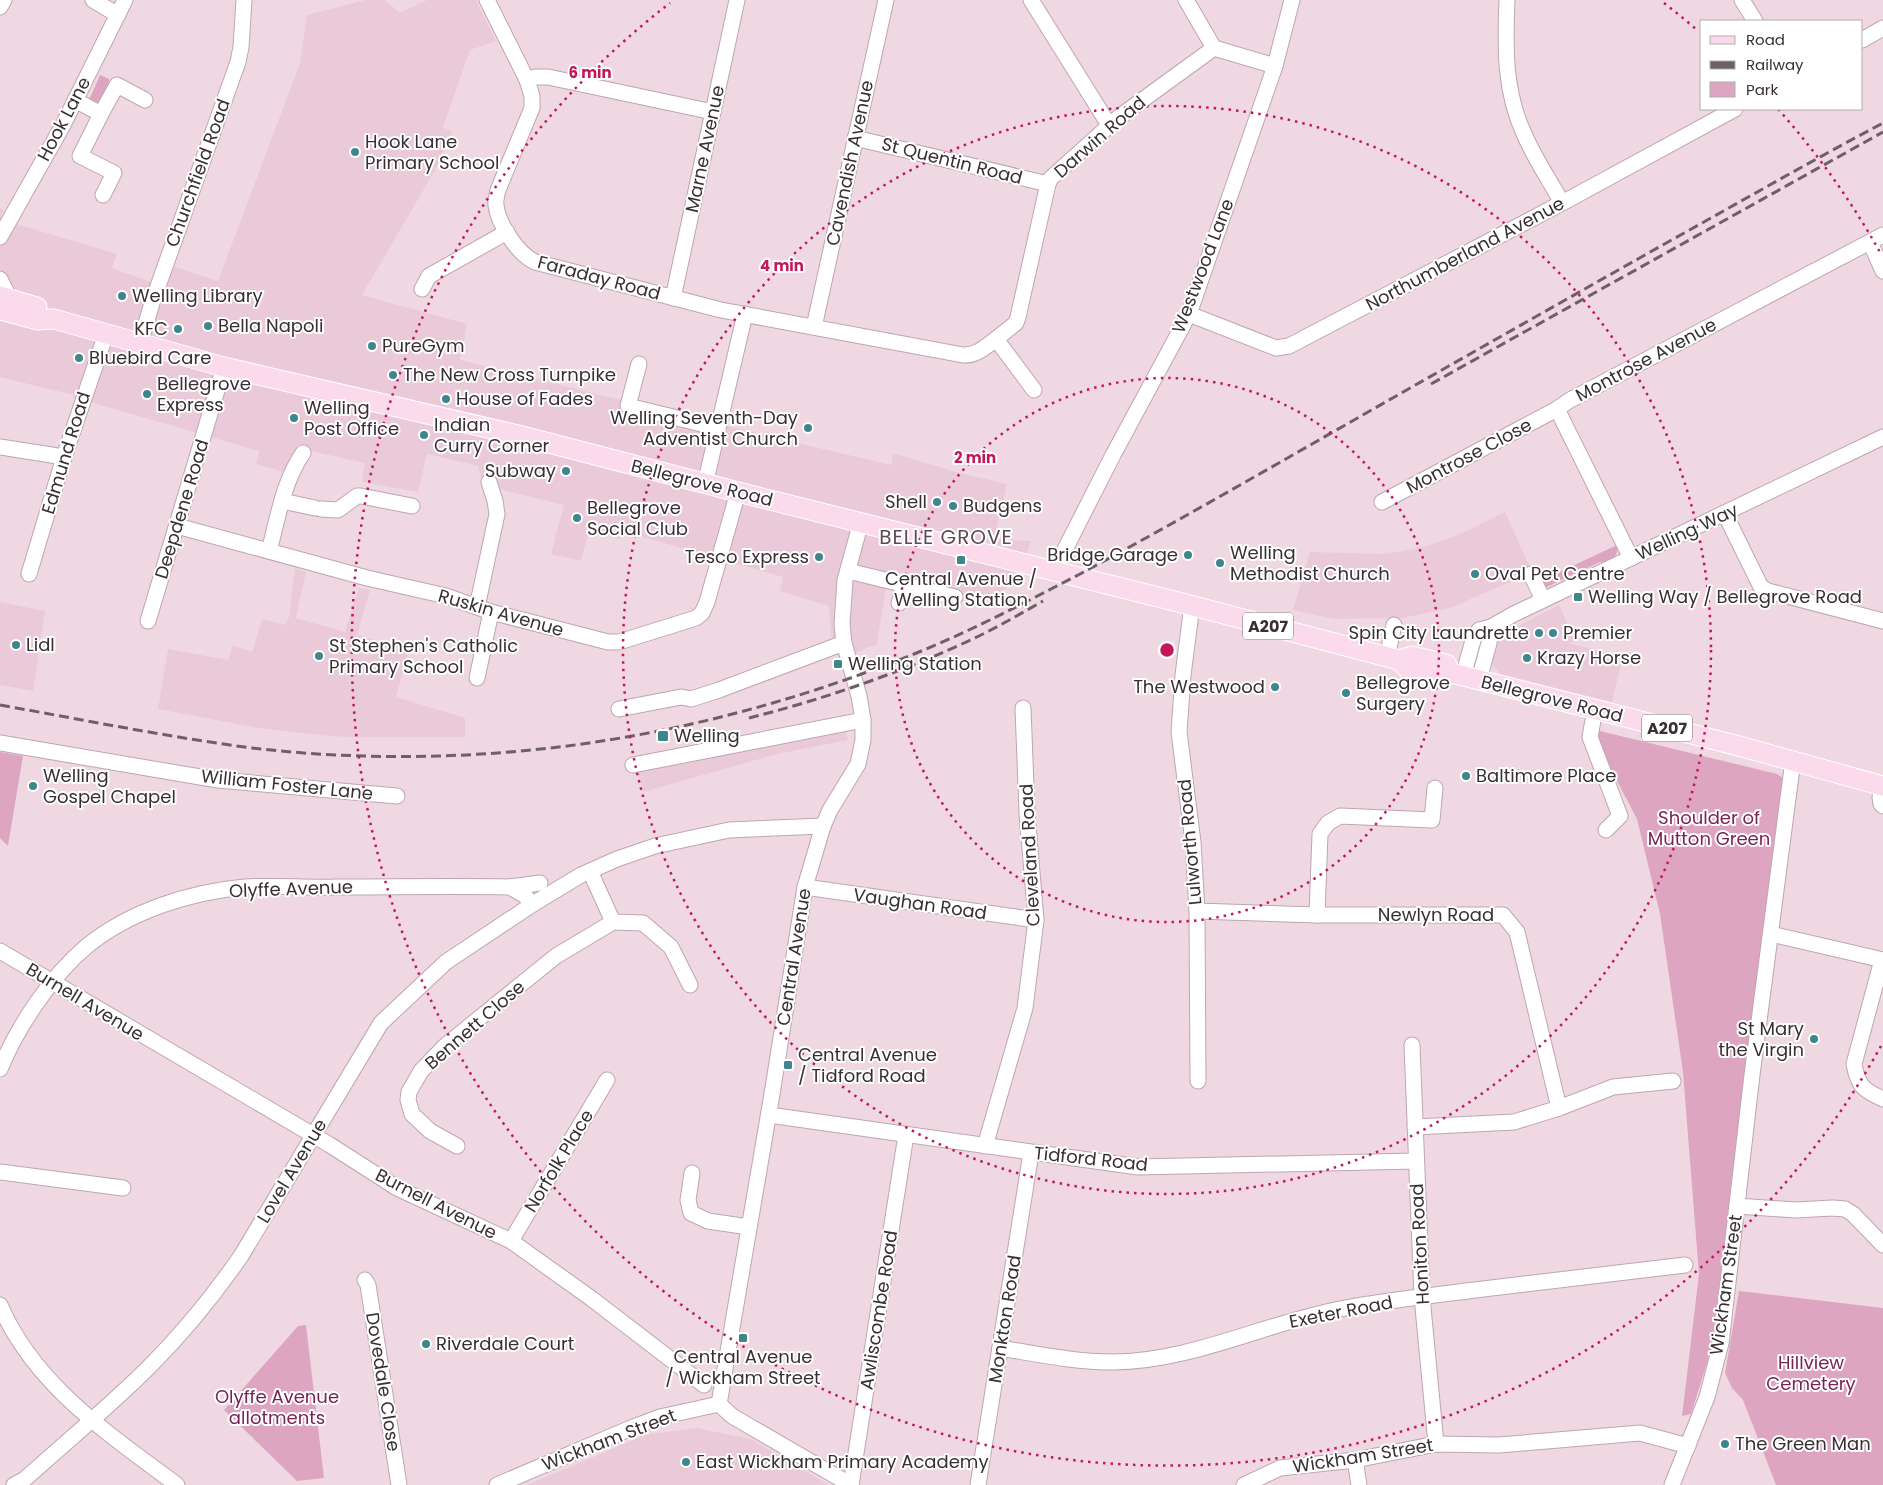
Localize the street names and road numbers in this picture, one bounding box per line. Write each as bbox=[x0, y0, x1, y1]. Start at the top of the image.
street label: Hook Lane bbox=[31, 72, 96, 165]
street label: Cavendish Avenue bbox=[820, 78, 879, 248]
street label: Marne Avenue bbox=[679, 83, 730, 215]
street label: Darwin Road bbox=[1048, 90, 1151, 183]
street label: Churchfield Road bbox=[159, 95, 236, 250]
street label: St Quentin Road bbox=[879, 131, 1025, 190]
street label: Northumberland Avenue bbox=[1361, 190, 1569, 317]
street label: Westwood Lane bbox=[1165, 195, 1240, 337]
street label: Faraday Road bbox=[535, 249, 663, 306]
street label: Montrose Avenue bbox=[1571, 312, 1721, 407]
street label: Edmund Road bbox=[35, 389, 96, 517]
street label: Montrose Close bbox=[1401, 412, 1536, 499]
street label: Deepdene Road bbox=[148, 436, 215, 582]
street label: Bellegrove Road bbox=[629, 453, 776, 512]
street label: Welling Way bbox=[1631, 497, 1742, 566]
street label: Ruskin Avenue bbox=[435, 583, 567, 642]
road number: A207 bbox=[1243, 612, 1293, 640]
street label: Bellegrove Road bbox=[1479, 669, 1626, 728]
road number: A207 bbox=[1642, 714, 1692, 741]
street label: William Foster Lane bbox=[200, 763, 374, 806]
street label: Lulworth Road bbox=[1172, 778, 1207, 906]
street label: Cleveland Road bbox=[1013, 783, 1046, 927]
street label: Olyffe Avenue bbox=[229, 874, 353, 903]
street label: Vaughan Road bbox=[852, 882, 989, 925]
street label: Central Avenue bbox=[770, 886, 817, 1027]
street label: Newlyn Road bbox=[1378, 902, 1494, 927]
street label: Burnell Avenue bbox=[22, 957, 149, 1047]
street label: Bennett Close bbox=[419, 974, 530, 1075]
street label: Norfolk Place bbox=[518, 1105, 599, 1217]
street label: Lovel Avenue bbox=[251, 1114, 333, 1227]
street label: Tidford Road bbox=[1033, 1140, 1149, 1177]
street label: Burnell Avenue bbox=[371, 1162, 501, 1245]
street label: Honiton Road bbox=[1404, 1183, 1435, 1305]
street label: Wickham Street bbox=[1703, 1213, 1748, 1357]
street label: Awliscombe Road bbox=[854, 1228, 903, 1391]
street label: Monkton Road bbox=[982, 1253, 1027, 1385]
street label: Exeter Road bbox=[1287, 1289, 1395, 1334]
street label: Dovedale Close bbox=[360, 1311, 407, 1453]
street label: Wickham Street bbox=[538, 1402, 680, 1477]
street label: Wickham Street bbox=[1291, 1432, 1435, 1479]

